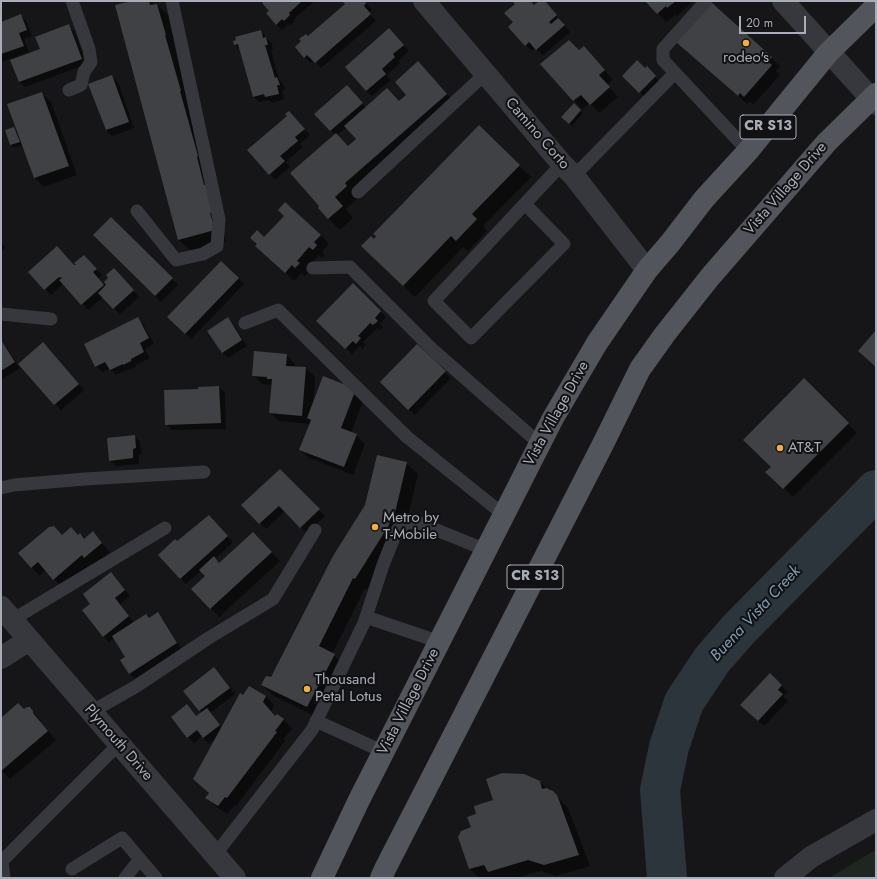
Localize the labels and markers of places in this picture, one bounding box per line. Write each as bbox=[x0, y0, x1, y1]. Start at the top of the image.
marker: rodeo's bbox=[741, 38, 751, 48]
place label: rodeo's bbox=[723, 49, 769, 67]
place label: AT&T bbox=[788, 439, 821, 457]
marker: AT&T bbox=[775, 443, 785, 453]
place label: Metro by T-Mobile bbox=[383, 509, 439, 544]
marker: Metro by T-Mobile bbox=[370, 522, 380, 532]
place label: Thousand Petal Lotus bbox=[315, 671, 382, 706]
marker: Thousand Petal Lotus bbox=[302, 684, 312, 694]

